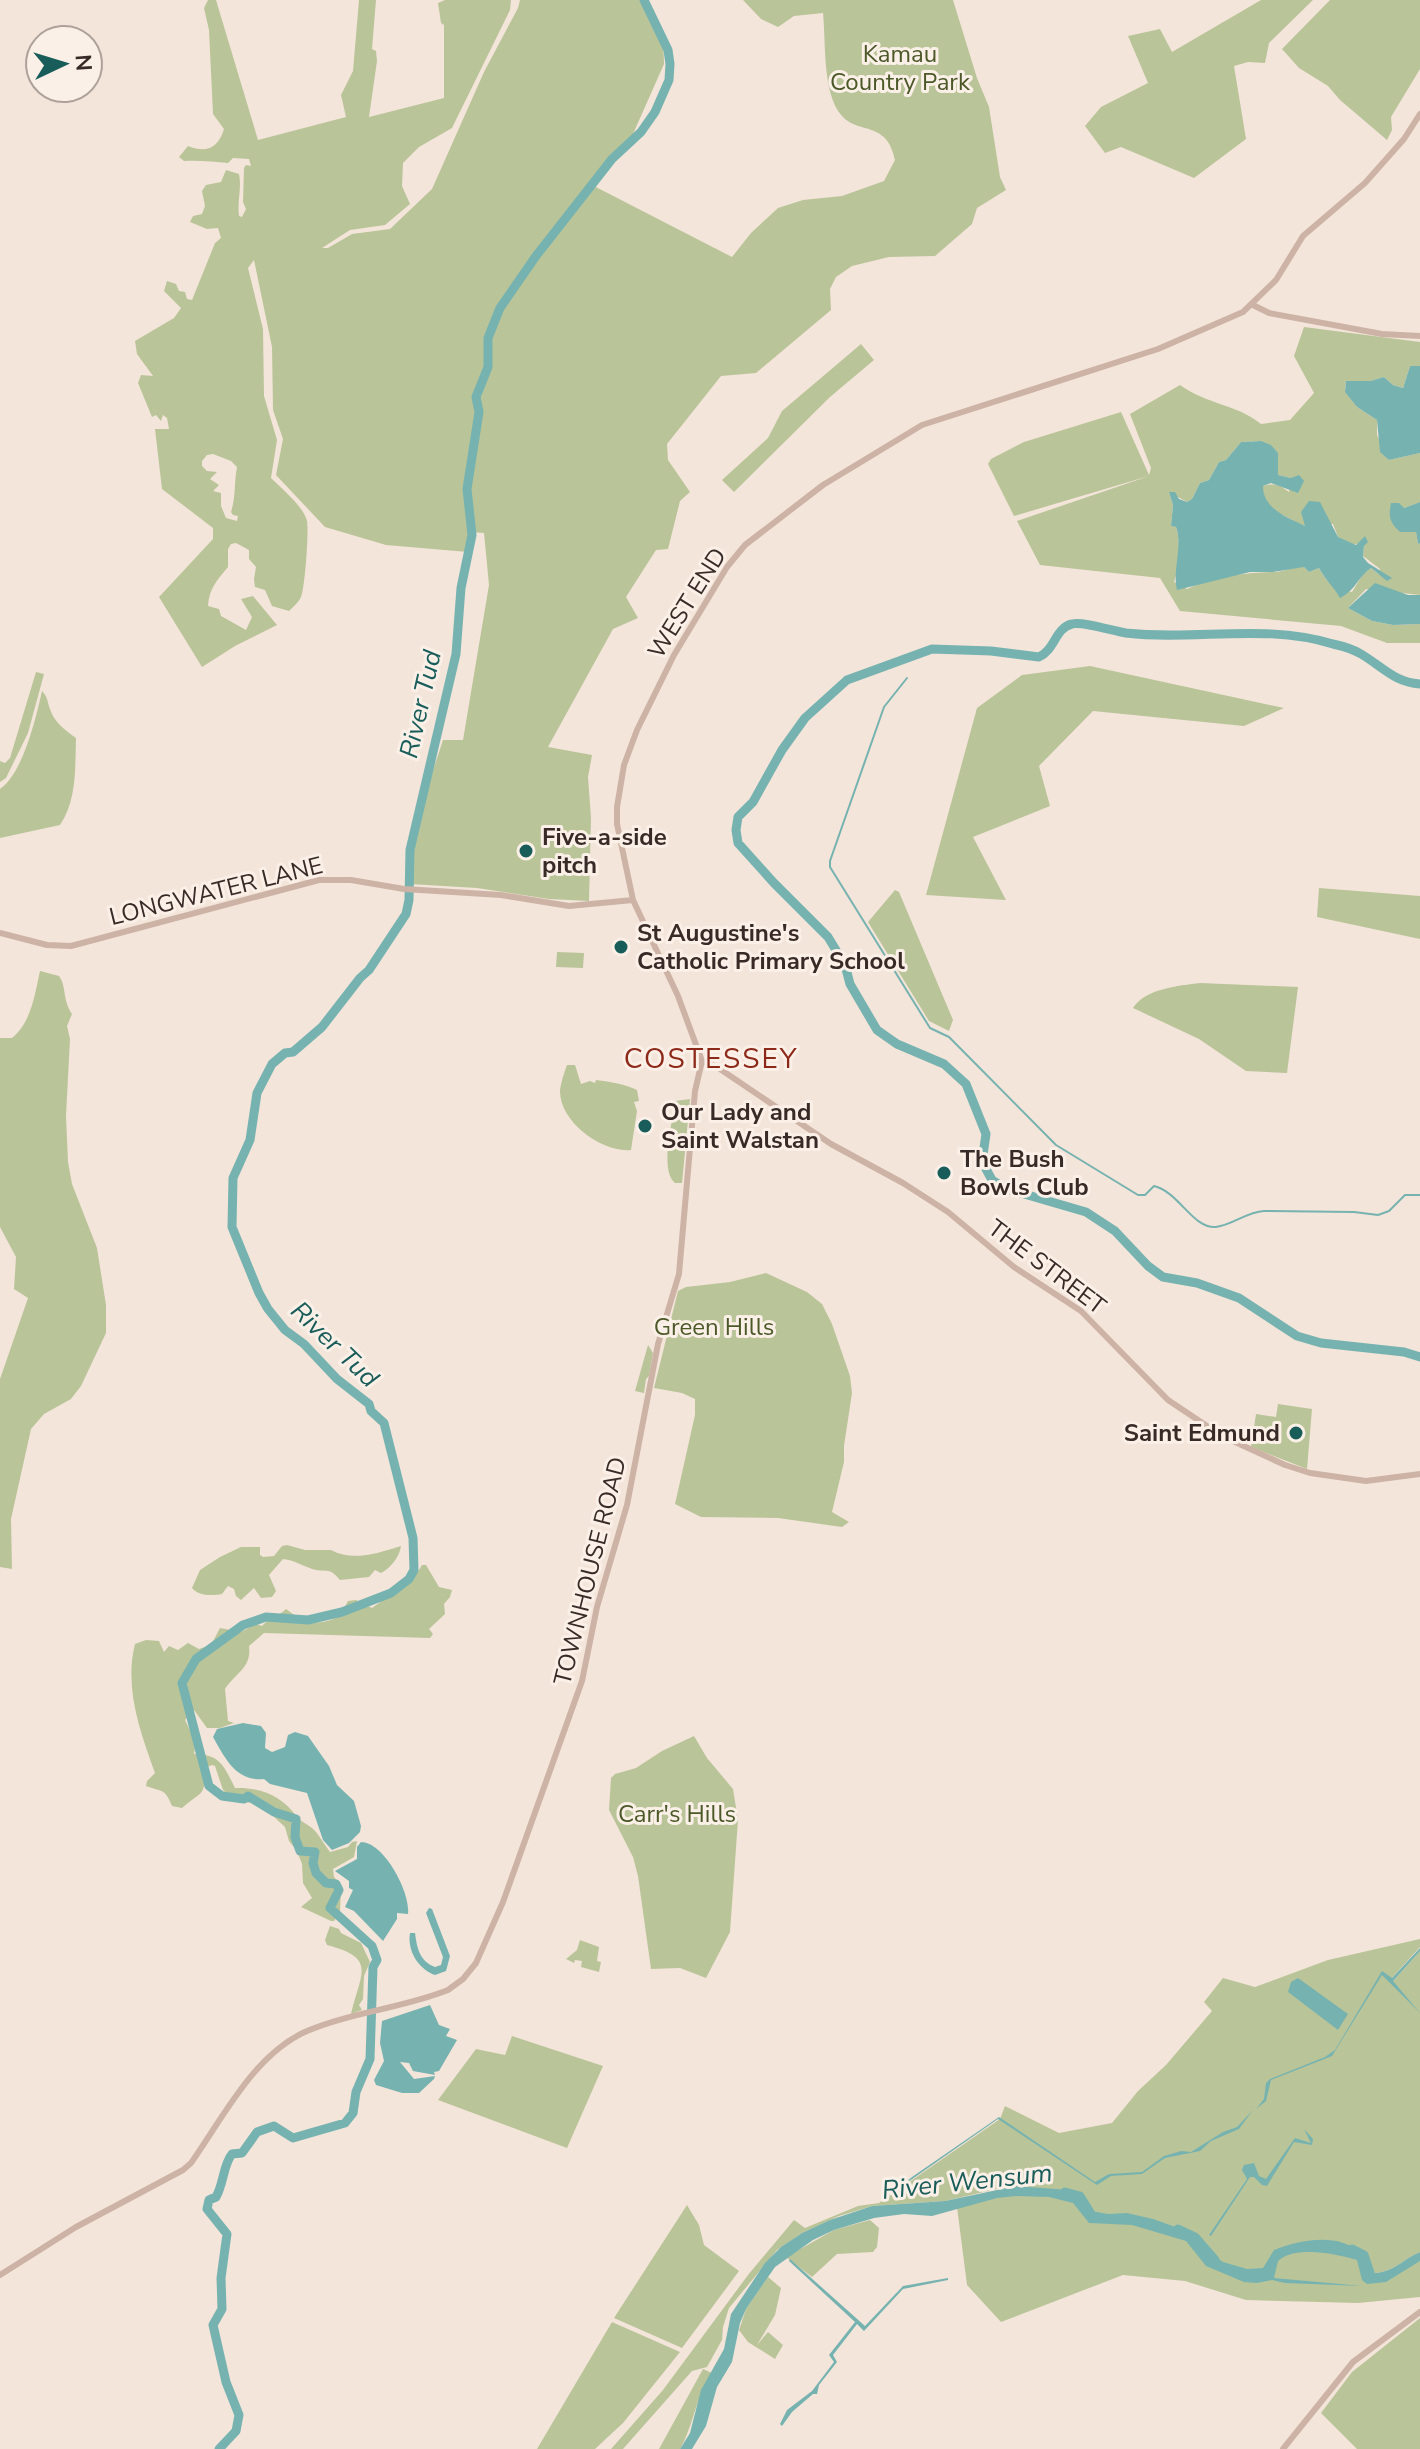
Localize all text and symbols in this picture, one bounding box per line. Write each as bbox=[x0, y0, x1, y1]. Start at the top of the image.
north arrow bbox=[24, 24, 104, 104]
park label: Kamau Country Park bbox=[830, 38, 971, 98]
text: N bbox=[67, 53, 98, 72]
street label: WEST END bbox=[640, 542, 734, 664]
water label: River Tud bbox=[391, 646, 450, 762]
place label: Five-a-side pitch bbox=[542, 821, 667, 881]
marker: Five-a-side pitch bbox=[517, 842, 535, 860]
street label: LONGWATER LANE bbox=[106, 849, 326, 933]
place label: St Augustine's Catholic Primary School bbox=[637, 917, 905, 977]
marker: St Augustine's Catholic Primary School bbox=[612, 938, 630, 956]
district label: COSTESSEY bbox=[624, 1040, 798, 1078]
place label: Our Lady and Saint Walstan bbox=[661, 1096, 819, 1156]
marker: Our Lady and Saint Walstan bbox=[636, 1117, 654, 1135]
place label: The Bush Bowls Club bbox=[960, 1143, 1089, 1203]
marker: The Bush Bowls Club bbox=[935, 1164, 953, 1182]
street label: THE STREET bbox=[982, 1212, 1113, 1322]
water label: River Tud bbox=[283, 1294, 387, 1396]
park label: Green Hills bbox=[654, 1311, 774, 1343]
place label: Saint Edmund bbox=[1124, 1417, 1280, 1449]
marker: Saint Edmund bbox=[1287, 1424, 1305, 1442]
street label: TOWNHOUSE ROAD bbox=[546, 1454, 634, 1688]
park label: Carr's Hills bbox=[618, 1798, 736, 1830]
water label: River Wensum bbox=[880, 2155, 1054, 2208]

